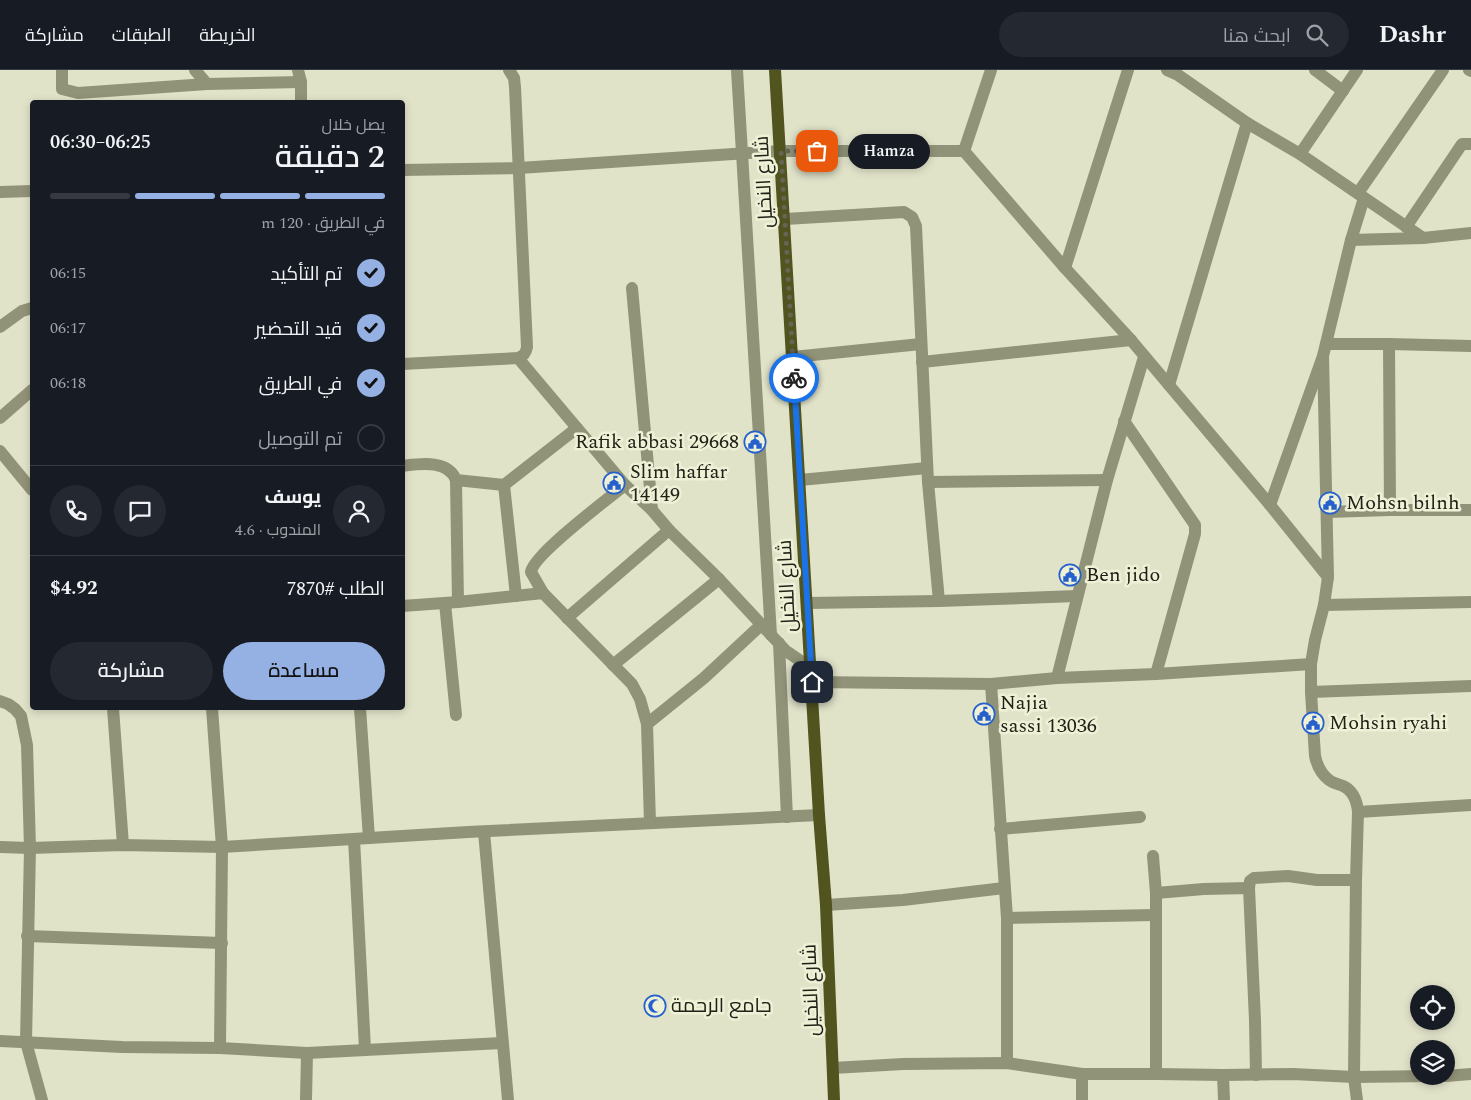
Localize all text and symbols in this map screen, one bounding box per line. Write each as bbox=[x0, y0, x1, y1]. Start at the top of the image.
search box bbox=[999, 12, 1349, 57]
text: Dashr bbox=[1379, 17, 1446, 53]
icon: search bbox=[1303, 21, 1331, 49]
text: مشاركة bbox=[25, 22, 84, 49]
text: الطبقات bbox=[112, 22, 171, 49]
text: الخريطة bbox=[199, 22, 256, 49]
text: ابحث هنا bbox=[1223, 22, 1291, 51]
text: يصل خلال bbox=[322, 113, 385, 137]
text: 06:25–06:30 bbox=[50, 128, 151, 157]
pin bbox=[796, 130, 838, 172]
text: 2 دقيقة bbox=[275, 133, 385, 182]
callout: Hamza bbox=[847, 134, 930, 168]
street label: شارع النخيل bbox=[747, 135, 781, 229]
icon: bag bbox=[803, 137, 831, 165]
text: Hamza bbox=[863, 139, 915, 163]
text: في الطريق · 120 m bbox=[261, 211, 385, 235]
icon: check bbox=[357, 259, 385, 287]
text: تم التأكيد bbox=[271, 260, 342, 289]
text: 06:15 bbox=[50, 261, 86, 285]
icon: check bbox=[357, 314, 385, 342]
text: قيد التحضير bbox=[255, 315, 342, 344]
text: 06:17 bbox=[50, 316, 86, 340]
courier bbox=[769, 353, 819, 403]
icon: bike bbox=[780, 364, 808, 392]
icon: check bbox=[357, 369, 385, 397]
text: في الطريق bbox=[259, 370, 342, 399]
text: 06:18 bbox=[50, 371, 86, 395]
text: تم التوصيل bbox=[258, 425, 342, 454]
place label: Rafik abbasi 29668 bbox=[575, 427, 739, 457]
public building icon: Rafik abbasi 29668 bbox=[743, 430, 767, 454]
place label: Slim haffar 14149 bbox=[630, 457, 728, 510]
public building icon: Slim haffar 14149 bbox=[602, 471, 626, 495]
text: يوسف bbox=[265, 483, 321, 512]
button: phone bbox=[50, 485, 102, 537]
button: chat bbox=[114, 485, 166, 537]
button: person bbox=[333, 485, 385, 537]
place label: Mohsn bilnh bbox=[1346, 488, 1460, 518]
public building icon: Mohsn bilnh bbox=[1318, 491, 1342, 515]
text: المندوب · 4.6 bbox=[235, 518, 321, 542]
street label: شارع النخيل bbox=[770, 539, 804, 633]
place label: Ben jido bbox=[1086, 560, 1160, 590]
public building icon: Ben jido bbox=[1058, 563, 1082, 587]
text: $4.92 bbox=[50, 574, 98, 603]
text: الطلب #7870 bbox=[287, 575, 385, 604]
button: مشاركة bbox=[50, 642, 213, 700]
button: مساعدة bbox=[223, 642, 385, 700]
pin bbox=[791, 661, 833, 703]
icon: home bbox=[798, 668, 826, 696]
place label: Najia sassi 13036 bbox=[1000, 688, 1097, 741]
public building icon: Najia sassi 13036 bbox=[972, 702, 996, 726]
place label: Mohsin ryahi bbox=[1329, 708, 1447, 738]
public building icon: Mohsin ryahi bbox=[1301, 711, 1325, 735]
street label: شارع النخيل bbox=[794, 943, 828, 1037]
map controls bbox=[1410, 985, 1455, 1085]
button: locate bbox=[1410, 985, 1455, 1030]
place label: جامع الرحمة bbox=[671, 991, 772, 1021]
mosque icon: جامع الرحمة bbox=[643, 994, 667, 1018]
button: layers bbox=[1410, 1040, 1455, 1085]

